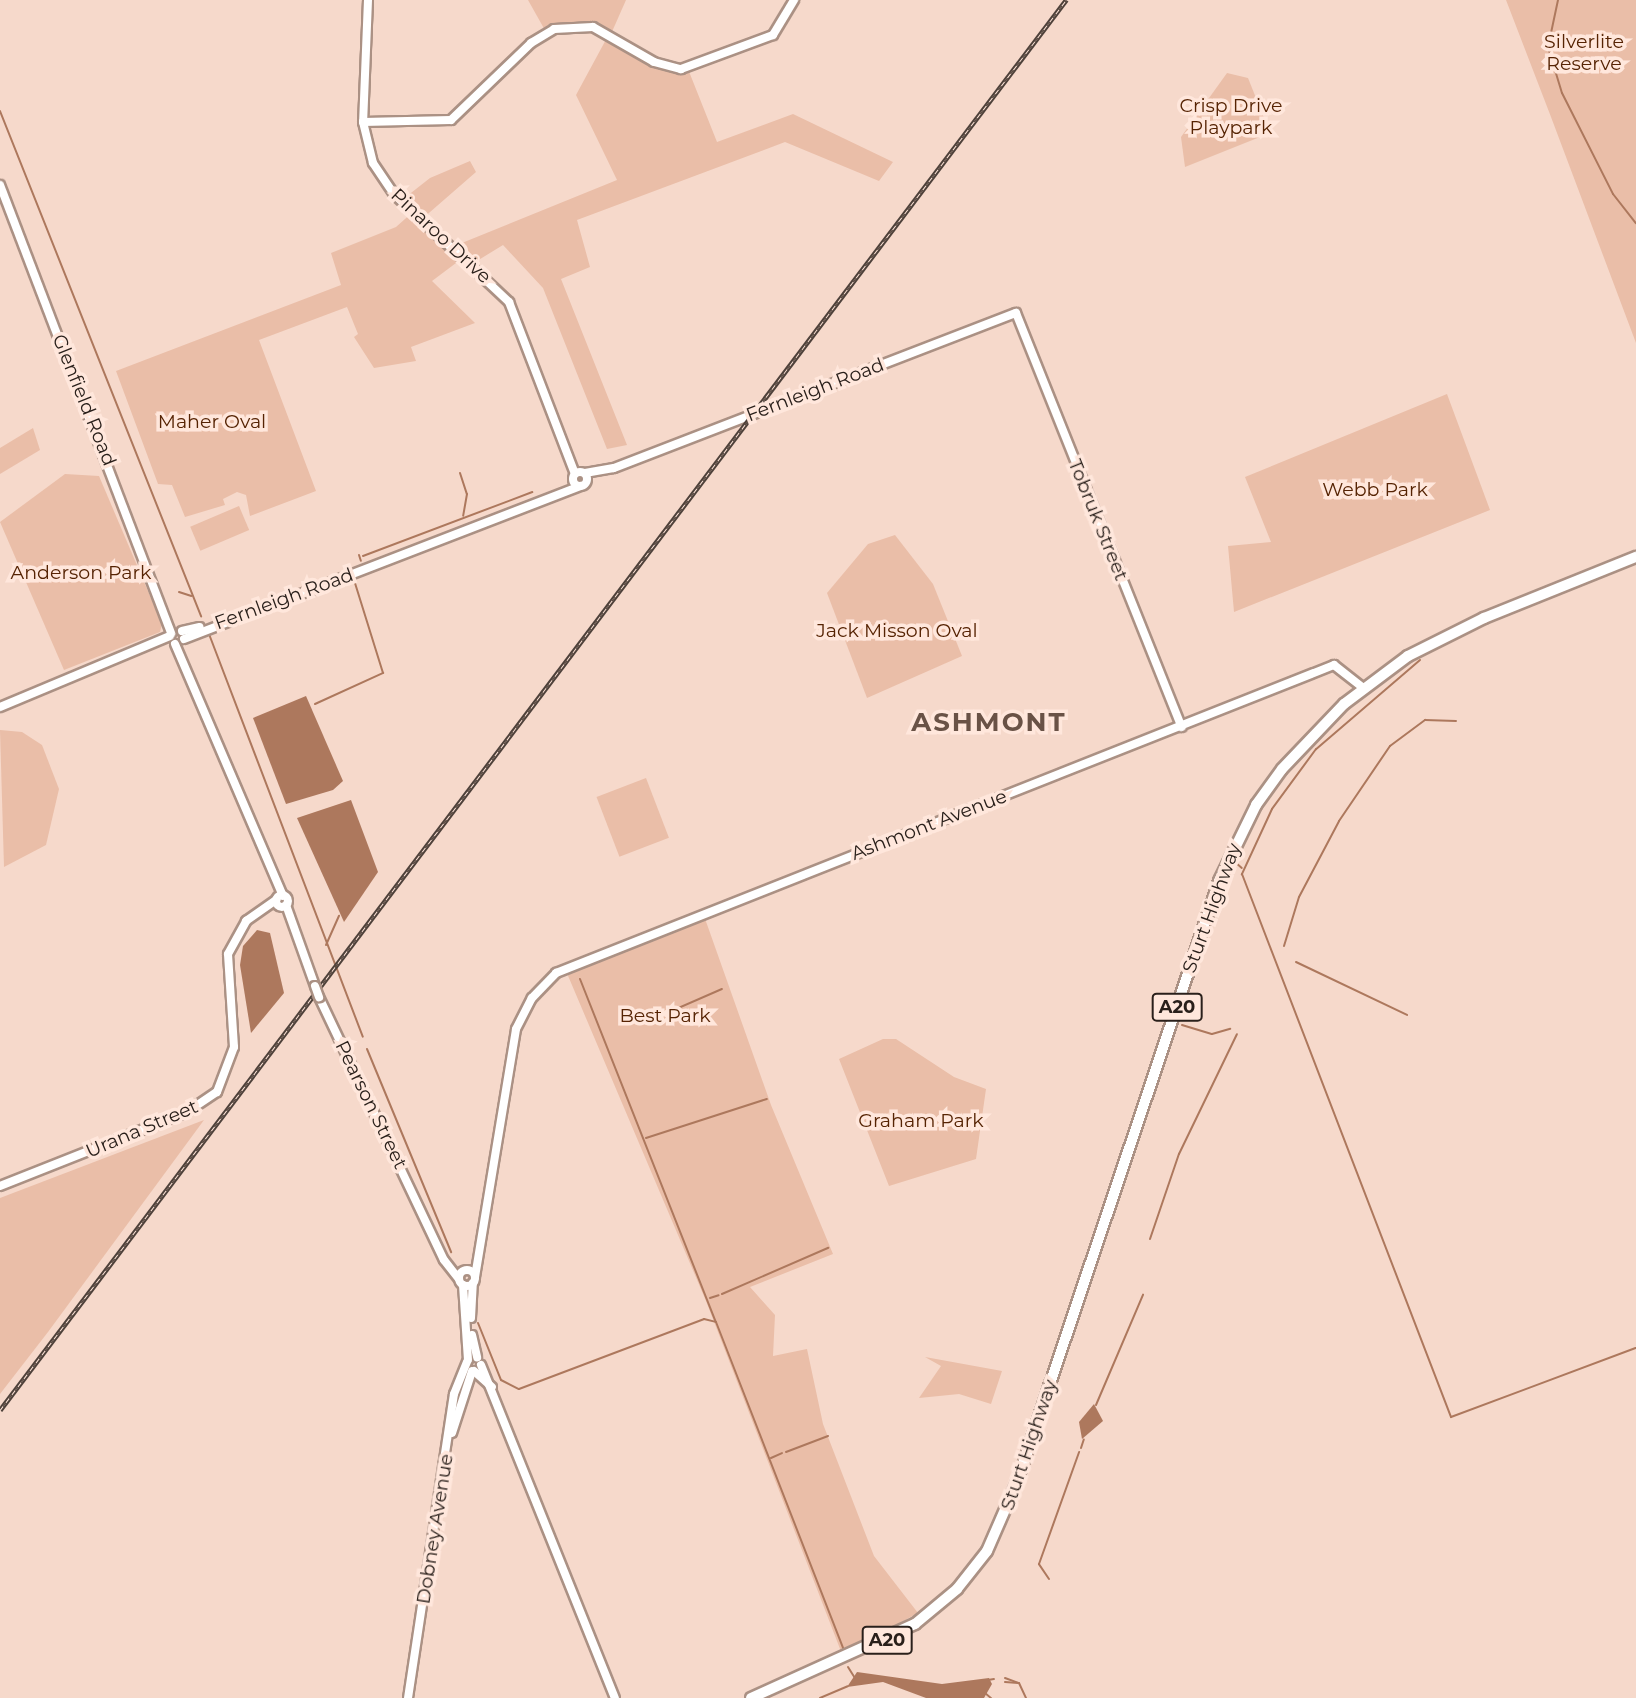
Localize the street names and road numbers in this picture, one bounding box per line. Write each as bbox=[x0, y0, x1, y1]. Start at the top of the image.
street label: Pinaroo Drive bbox=[386, 184, 496, 288]
street label: Glenfield Road bbox=[47, 331, 121, 469]
street label: Fernleigh Road bbox=[743, 353, 887, 427]
street label: Tobruk Street bbox=[1063, 456, 1133, 584]
street label: Fernleigh Road bbox=[212, 563, 356, 635]
street label: Ashmont Avenue bbox=[848, 785, 1010, 865]
street label: Sturt Highway bbox=[1178, 840, 1246, 976]
road number: A20 bbox=[1151, 992, 1203, 1022]
street label: Pearson Street bbox=[330, 1037, 412, 1173]
street label: Urana Street bbox=[83, 1095, 201, 1163]
street label: Sturt Highway bbox=[996, 1377, 1062, 1513]
street label: Dobney Avenue bbox=[412, 1452, 458, 1606]
road number: A20 bbox=[861, 1625, 913, 1654]

